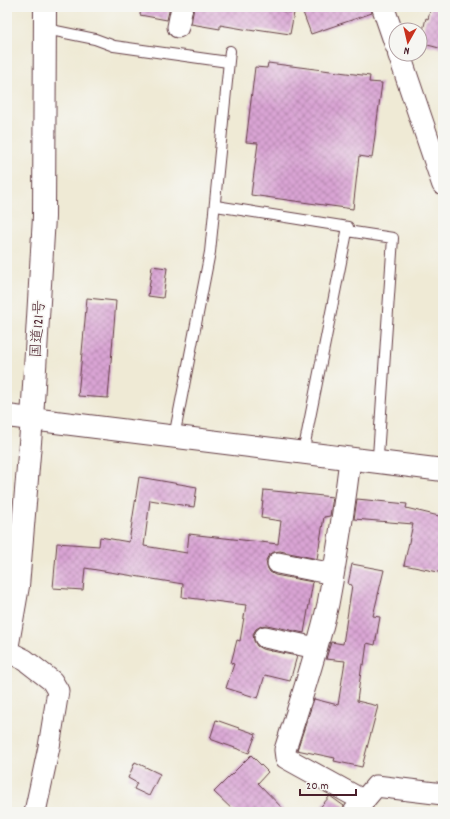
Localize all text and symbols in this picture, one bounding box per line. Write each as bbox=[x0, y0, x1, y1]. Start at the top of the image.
north arrow bbox=[388, 22, 428, 62]
text: N bbox=[403, 42, 411, 58]
street label: 国道121号 bbox=[26, 299, 52, 359]
scale bar bbox=[300, 771, 356, 797]
text: 20 m bbox=[306, 778, 329, 795]

